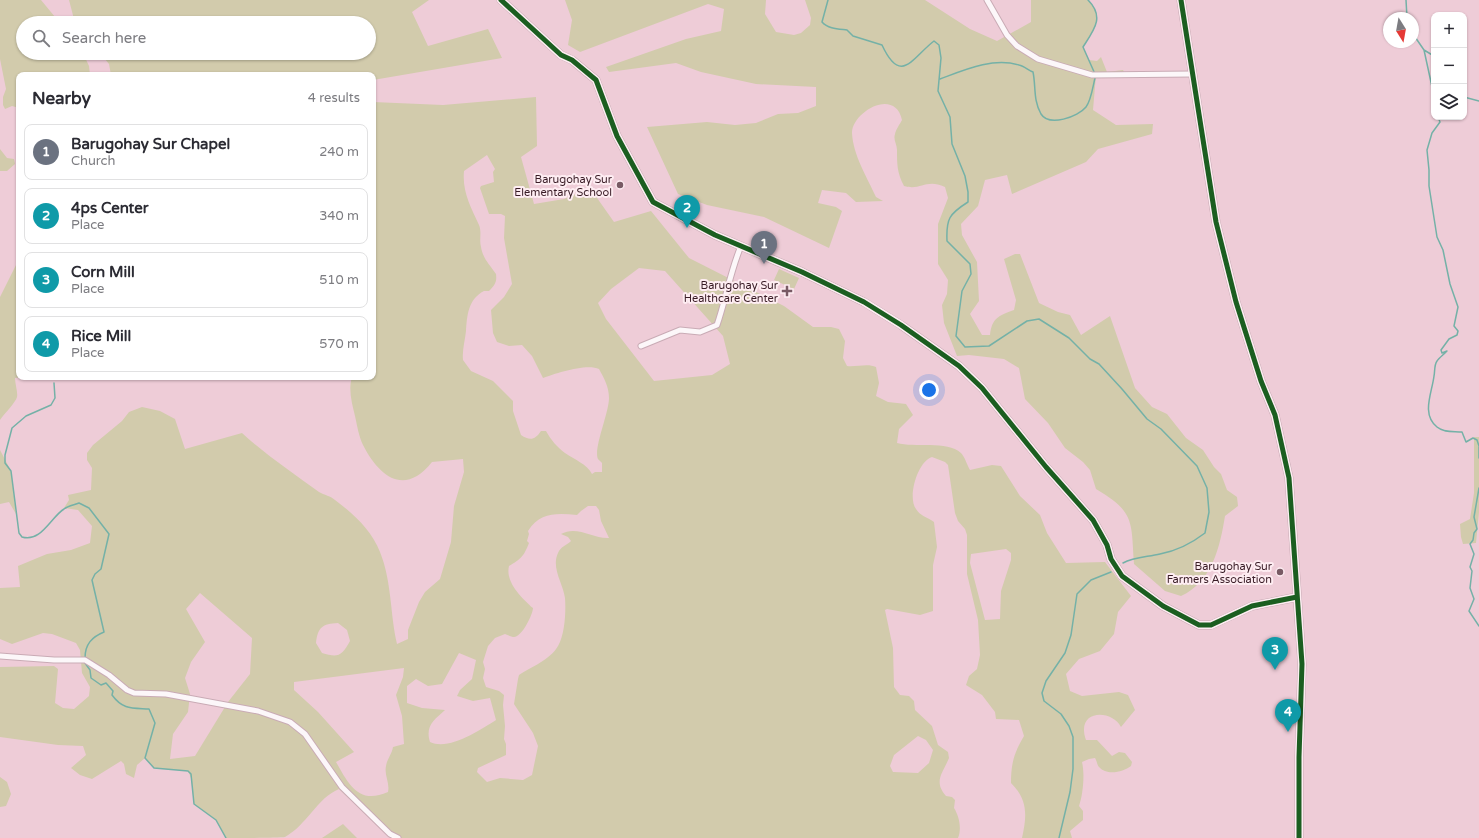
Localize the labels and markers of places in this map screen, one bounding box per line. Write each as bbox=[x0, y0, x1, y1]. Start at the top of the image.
place label: Barugohay Sur Elementary School bbox=[514, 173, 613, 199]
marker: Barugohay Sur Elementary School bbox=[615, 180, 625, 190]
pin: 2 bbox=[674, 195, 700, 228]
pin: 1 bbox=[751, 231, 777, 264]
place label: Barugohay Sur Healthcare Center bbox=[684, 279, 779, 305]
marker: Barugohay Sur Healthcare Center bbox=[781, 285, 793, 297]
place label: Barugohay Sur Farmers Association bbox=[1167, 560, 1273, 586]
marker: Barugohay Sur Farmers Association bbox=[1275, 567, 1285, 577]
pin: 3 bbox=[1262, 637, 1288, 670]
pin: 4 bbox=[1275, 699, 1301, 732]

